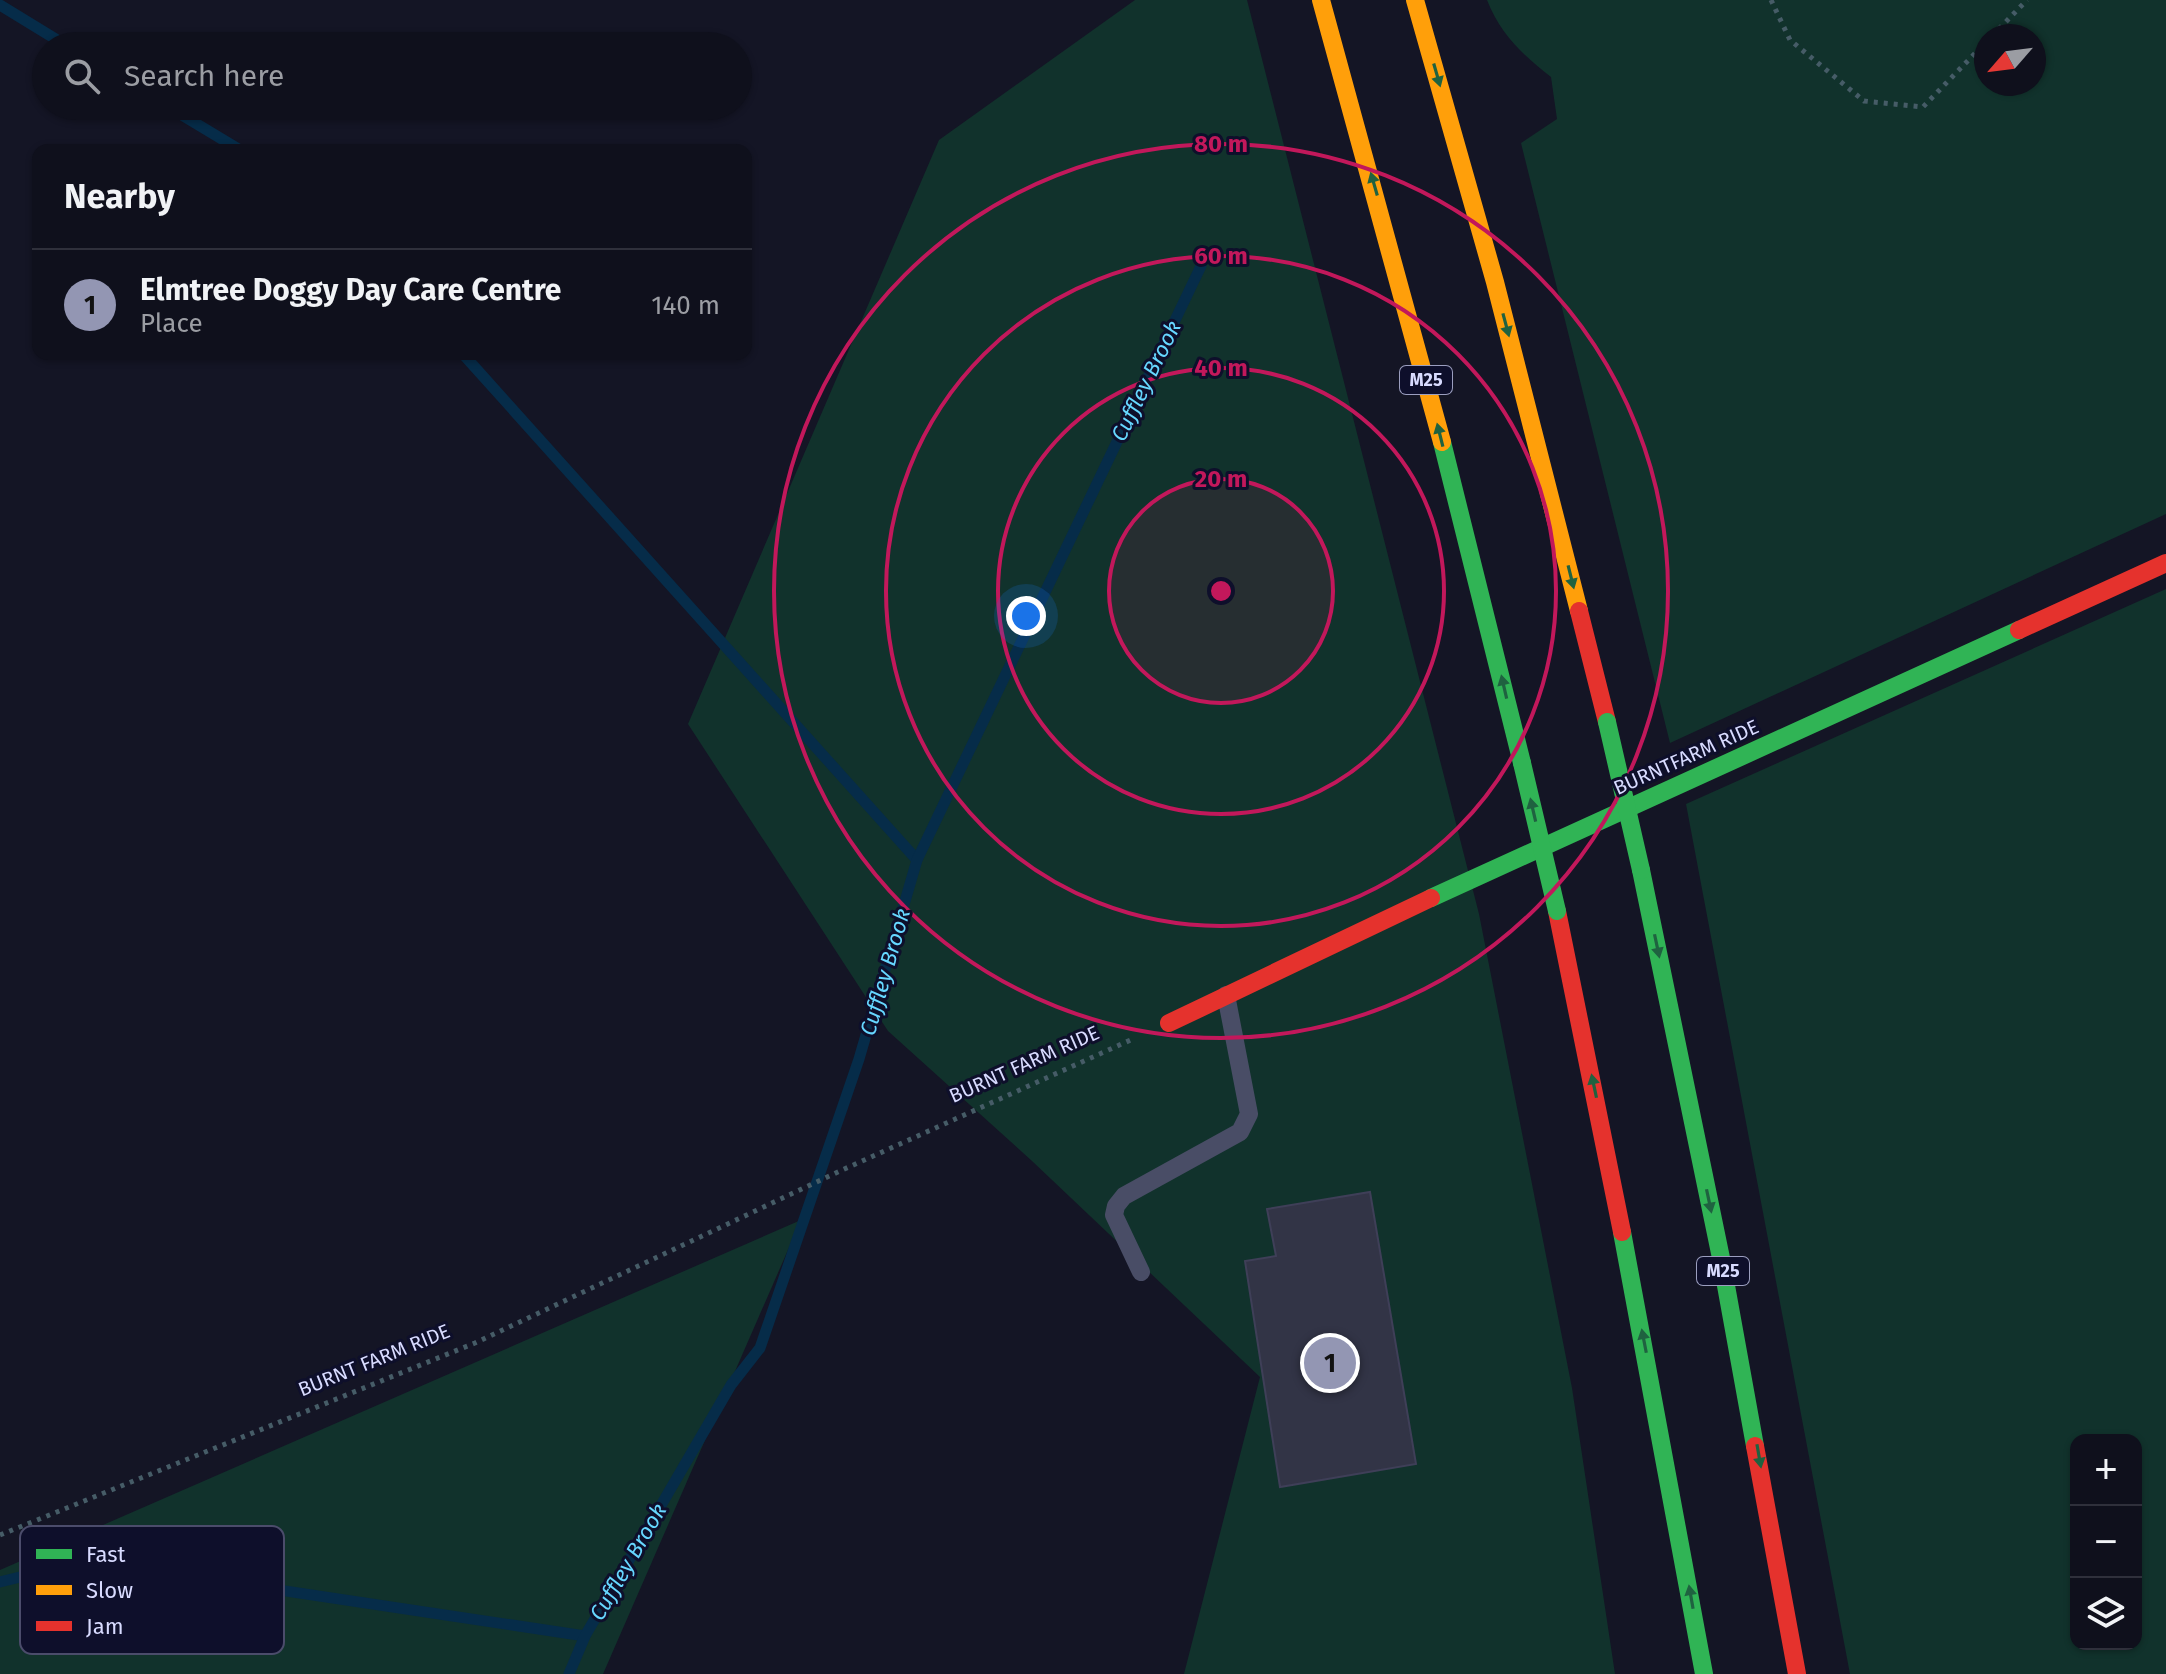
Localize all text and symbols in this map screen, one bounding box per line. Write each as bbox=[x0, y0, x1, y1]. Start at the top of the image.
north arrow bbox=[1974, 24, 2046, 96]
search box bbox=[32, 32, 752, 120]
icon: search bbox=[60, 54, 104, 98]
text: Search here bbox=[124, 58, 284, 94]
one-way arrow bbox=[1431, 63, 1444, 87]
text: 80 m bbox=[1194, 130, 1248, 158]
one-way arrow bbox=[1367, 171, 1380, 195]
text: Nearby bbox=[64, 176, 175, 217]
text: 60 m bbox=[1194, 242, 1248, 270]
text: Elmtree Doggy Day Care Centre bbox=[140, 272, 561, 308]
text: 1 bbox=[84, 290, 96, 321]
text: 140 m bbox=[651, 290, 720, 321]
text: Place bbox=[140, 308, 203, 339]
one-way arrow bbox=[1500, 313, 1512, 338]
water label: Cuffley Brook bbox=[1105, 316, 1187, 446]
text: 40 m bbox=[1194, 354, 1248, 382]
road number: M25 bbox=[1400, 366, 1452, 394]
one-way arrow bbox=[1434, 422, 1446, 447]
text: 20 m bbox=[1195, 465, 1247, 493]
one-way arrow bbox=[1565, 565, 1577, 590]
centre of rings bbox=[1207, 577, 1235, 605]
your location bbox=[1006, 596, 1046, 636]
one-way arrow bbox=[1497, 674, 1510, 699]
street label: BURNTFARM RIDE bbox=[1610, 714, 1762, 800]
one-way arrow bbox=[1526, 797, 1539, 822]
water label: Cuffley Brook bbox=[854, 905, 916, 1039]
one-way arrow bbox=[1651, 934, 1664, 959]
street label: BURNT FARM RIDE bbox=[945, 1020, 1103, 1108]
one-way arrow bbox=[1587, 1074, 1600, 1099]
one-way arrow bbox=[1703, 1189, 1716, 1214]
road number: M25 bbox=[1697, 1257, 1749, 1285]
street label: BURNT FARM RIDE bbox=[295, 1319, 453, 1401]
one-way arrow bbox=[1638, 1329, 1650, 1354]
pin: 1 bbox=[1304, 1333, 1356, 1393]
map controls bbox=[2070, 1434, 2142, 1650]
button: + bbox=[2070, 1434, 2142, 1506]
one-way arrow bbox=[1753, 1444, 1765, 1469]
water label: Cuffley Brook bbox=[584, 1499, 672, 1625]
button: − bbox=[2070, 1506, 2142, 1578]
legend bbox=[20, 1526, 284, 1654]
text: Fast bbox=[86, 1541, 126, 1568]
text: Slow bbox=[86, 1577, 133, 1604]
button: layers bbox=[2070, 1578, 2142, 1650]
one-way arrow bbox=[1684, 1584, 1697, 1609]
text: Jam bbox=[86, 1613, 124, 1640]

